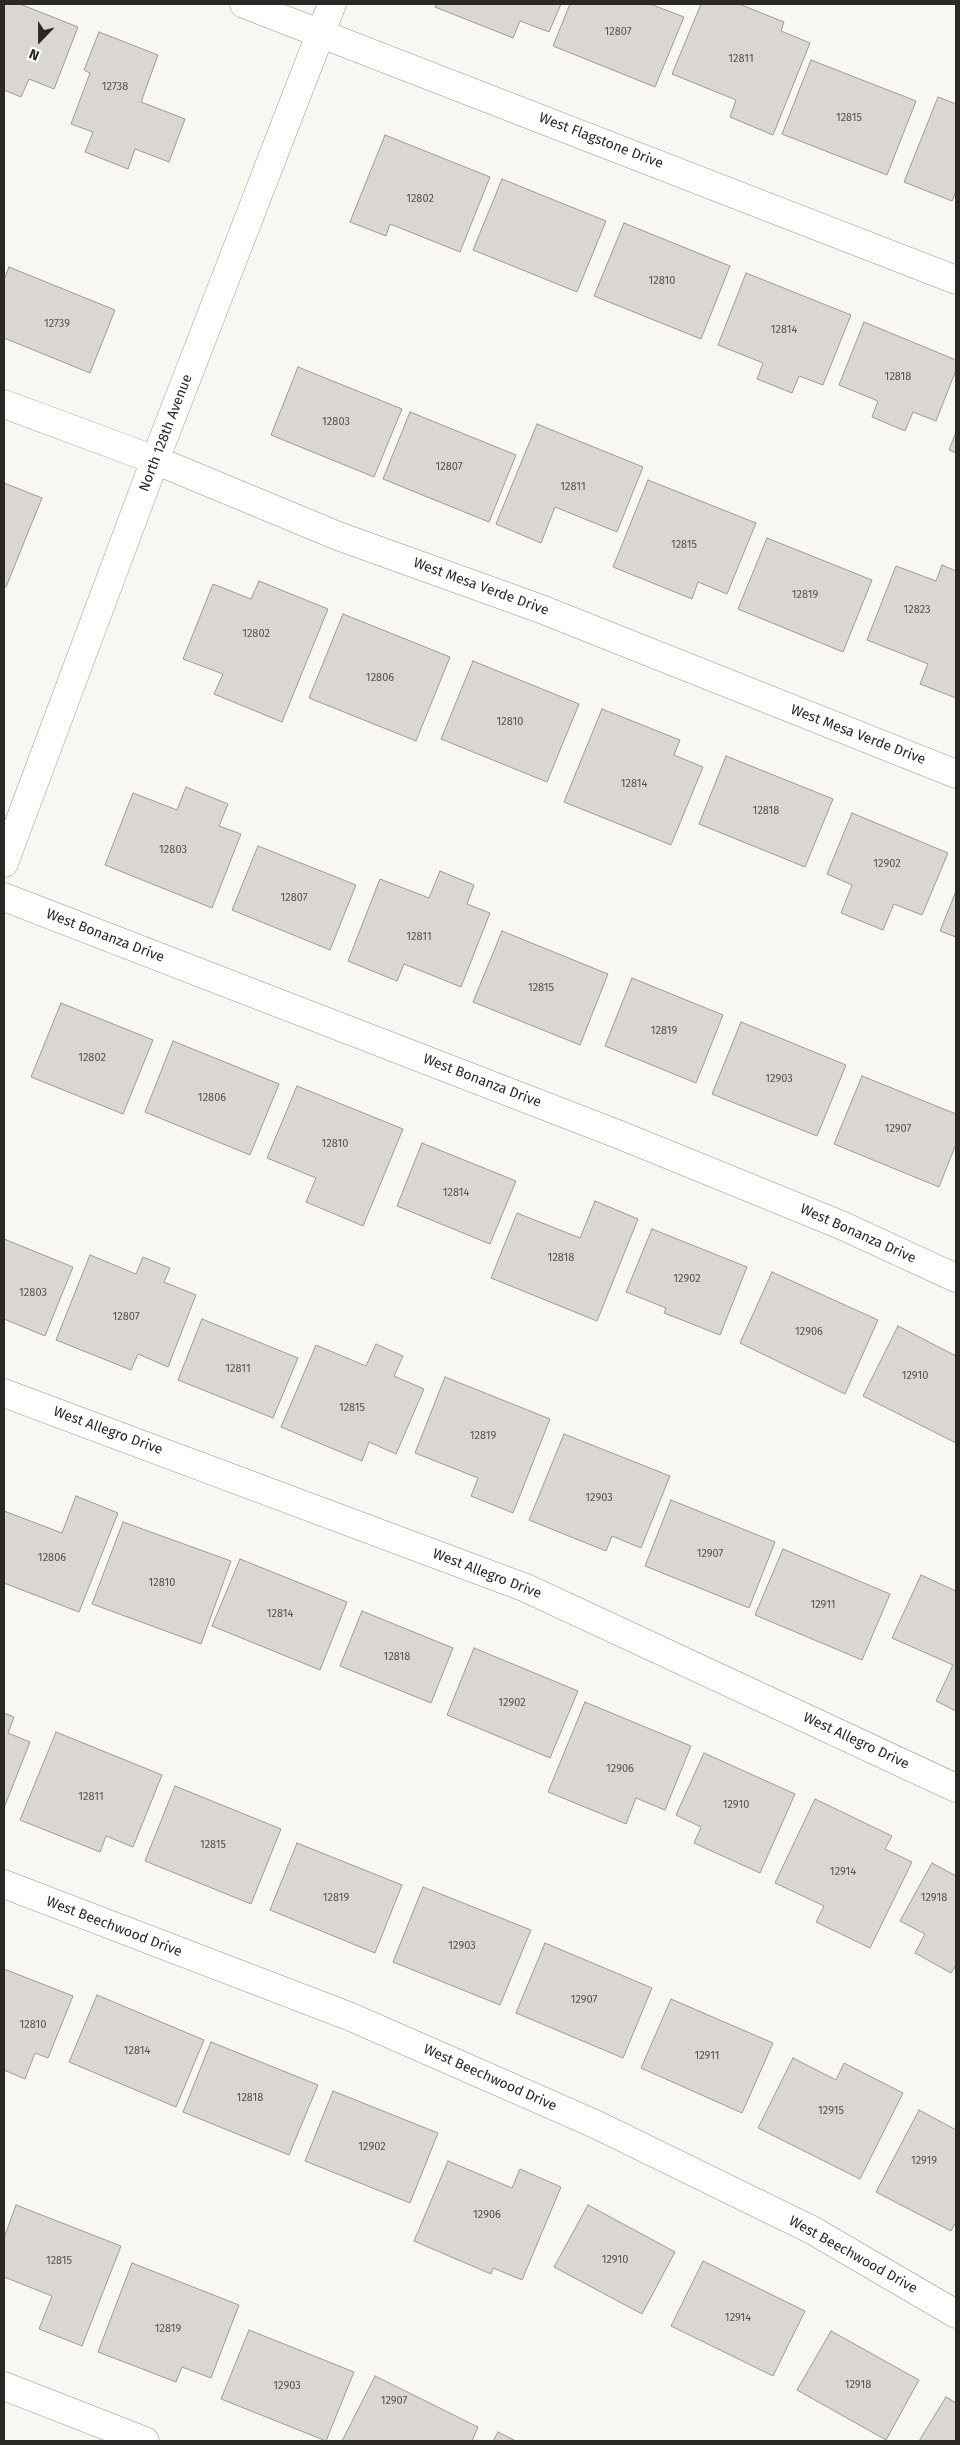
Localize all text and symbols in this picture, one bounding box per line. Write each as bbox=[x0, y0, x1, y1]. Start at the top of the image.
north arrow bbox=[15, 15, 65, 65]
house number: 12807 bbox=[604, 25, 632, 39]
text: N bbox=[27, 45, 42, 64]
house number: 12811 bbox=[728, 52, 754, 66]
house number: 12738 bbox=[102, 80, 128, 94]
street label: West Flagstone Drive bbox=[537, 110, 665, 172]
house number: 12815 bbox=[836, 111, 862, 125]
house number: 12802 bbox=[406, 192, 434, 206]
house number: 12810 bbox=[649, 274, 675, 288]
house number: 12739 bbox=[44, 317, 70, 331]
house number: 12814 bbox=[771, 323, 797, 337]
house number: 12818 bbox=[885, 370, 911, 384]
street label: North 128th Avenue bbox=[136, 372, 196, 494]
house number: 12803 bbox=[322, 415, 350, 429]
house number: 12807 bbox=[435, 460, 463, 474]
house number: 12811 bbox=[560, 480, 586, 494]
house number: 12815 bbox=[671, 538, 697, 552]
street label: West Mesa Verde Drive bbox=[411, 555, 551, 619]
house number: 12819 bbox=[792, 588, 818, 602]
house number: 12823 bbox=[903, 603, 931, 617]
house number: 12802 bbox=[242, 627, 270, 641]
house number: 12806 bbox=[366, 671, 394, 685]
street label: West Mesa Verde Drive bbox=[788, 702, 928, 768]
house number: 12810 bbox=[497, 715, 523, 729]
house number: 12814 bbox=[621, 777, 647, 791]
house number: 12818 bbox=[753, 804, 779, 818]
house number: 12803 bbox=[159, 843, 187, 857]
house number: 12902 bbox=[873, 857, 901, 871]
house number: 12807 bbox=[280, 891, 308, 905]
street label: West Bonanza Drive bbox=[44, 906, 166, 966]
house number: 12811 bbox=[406, 930, 432, 944]
house number: 12815 bbox=[528, 981, 554, 995]
house number: 12819 bbox=[651, 1024, 677, 1038]
house number: 12802 bbox=[78, 1051, 106, 1065]
street label: West Bonanza Drive bbox=[421, 1051, 543, 1111]
house number: 12903 bbox=[765, 1072, 793, 1086]
house number: 12806 bbox=[198, 1091, 226, 1105]
house number: 12907 bbox=[885, 1122, 911, 1136]
house number: 12810 bbox=[322, 1137, 348, 1151]
house number: 12814 bbox=[443, 1186, 469, 1200]
street label: West Bonanza Drive bbox=[797, 1201, 919, 1267]
house number: 12818 bbox=[548, 1251, 574, 1265]
house number: 12902 bbox=[673, 1272, 701, 1286]
house number: 12803 bbox=[19, 1286, 47, 1300]
house number: 12807 bbox=[112, 1310, 140, 1324]
house number: 12906 bbox=[795, 1325, 823, 1339]
house number: 12811 bbox=[225, 1362, 251, 1376]
house number: 12910 bbox=[902, 1369, 928, 1383]
house number: 12815 bbox=[339, 1401, 365, 1415]
street label: West Allegro Drive bbox=[51, 1403, 165, 1459]
house number: 12819 bbox=[470, 1429, 496, 1443]
house number: 12903 bbox=[585, 1491, 613, 1505]
street label: West Allegro Drive bbox=[430, 1546, 544, 1602]
house number: 12907 bbox=[697, 1547, 723, 1561]
house number: 12806 bbox=[38, 1551, 66, 1565]
house number: 12810 bbox=[149, 1576, 175, 1590]
house number: 12911 bbox=[810, 1598, 836, 1612]
house number: 12814 bbox=[267, 1607, 293, 1621]
house number: 12818 bbox=[384, 1650, 410, 1664]
house number: 12902 bbox=[498, 1696, 526, 1710]
street label: West Allegro Drive bbox=[800, 1709, 912, 1773]
house number: 12906 bbox=[606, 1762, 634, 1776]
house number: 12811 bbox=[78, 1790, 104, 1804]
house number: 12910 bbox=[723, 1798, 749, 1812]
house number: 12815 bbox=[200, 1838, 226, 1852]
house number: 12914 bbox=[830, 1865, 856, 1879]
house number: 12819 bbox=[323, 1891, 349, 1905]
house number: 12918 bbox=[921, 1891, 947, 1905]
street label: West Beechwood Drive bbox=[44, 1893, 184, 1961]
house number: 12903 bbox=[448, 1939, 476, 1953]
house number: 12907 bbox=[571, 1993, 597, 2007]
house number: 12810 bbox=[20, 2018, 46, 2032]
street label: West Beechwood Drive bbox=[421, 2041, 559, 2115]
house number: 12814 bbox=[124, 2044, 150, 2058]
house number: 12911 bbox=[694, 2049, 720, 2063]
house number: 12818 bbox=[237, 2091, 263, 2105]
house number: 12915 bbox=[818, 2104, 844, 2118]
house number: 12902 bbox=[358, 2140, 386, 2154]
house number: 12919 bbox=[911, 2154, 937, 2168]
house number: 12906 bbox=[473, 2208, 501, 2222]
street label: West Beechwood Drive bbox=[786, 2213, 920, 2297]
house number: 12910 bbox=[602, 2253, 628, 2267]
house number: 12815 bbox=[46, 2254, 72, 2268]
house number: 12914 bbox=[725, 2311, 751, 2325]
house number: 12819 bbox=[155, 2322, 181, 2336]
house number: 12918 bbox=[845, 2378, 871, 2392]
house number: 12903 bbox=[273, 2379, 301, 2393]
house number: 12907 bbox=[381, 2394, 407, 2408]

